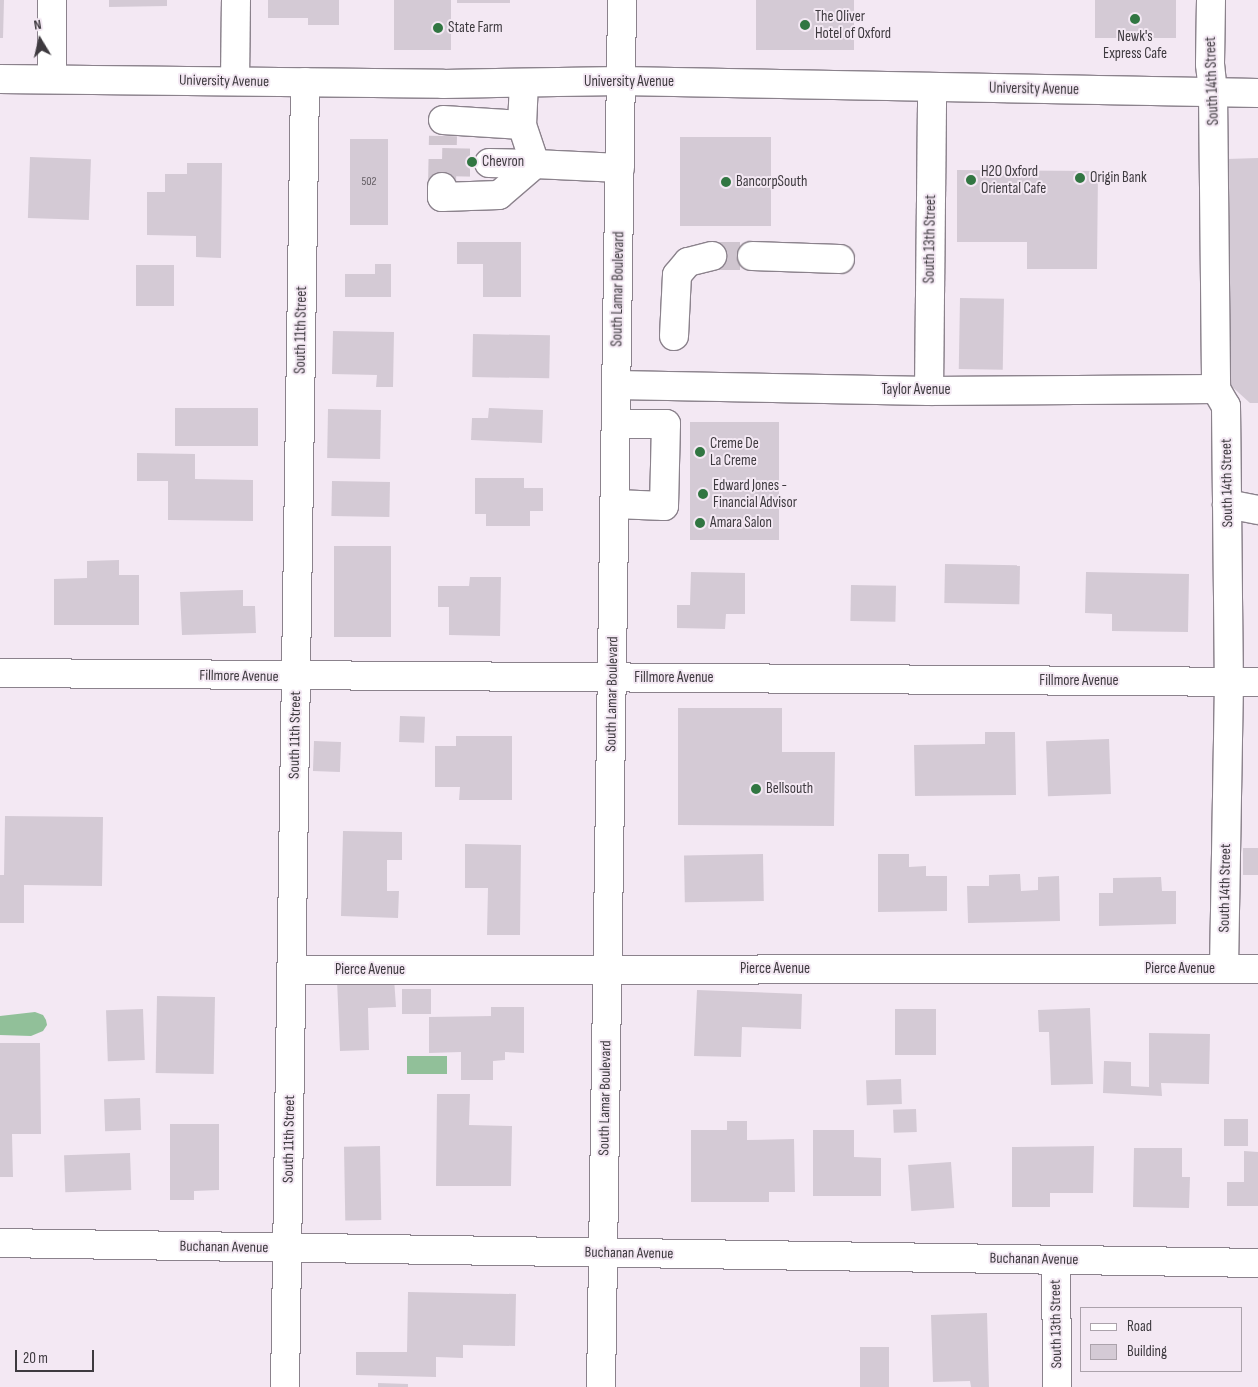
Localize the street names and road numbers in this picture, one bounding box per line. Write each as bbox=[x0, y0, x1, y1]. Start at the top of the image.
street label: South 14th Street bbox=[1201, 36, 1223, 126]
street label: University Avenue bbox=[179, 71, 269, 91]
street label: University Avenue bbox=[584, 73, 674, 91]
street label: University Avenue bbox=[989, 79, 1079, 99]
street label: South 13th Street bbox=[920, 194, 940, 284]
street label: South Lamar Boulevard bbox=[608, 231, 628, 347]
street label: South 11th Street bbox=[291, 286, 311, 374]
street label: Taylor Avenue bbox=[882, 381, 950, 399]
street label: South 14th Street bbox=[1217, 438, 1237, 528]
street label: South Lamar Boulevard bbox=[602, 636, 622, 752]
street label: Fillmore Avenue bbox=[199, 666, 279, 686]
street label: Fillmore Avenue bbox=[634, 669, 714, 687]
street label: Fillmore Avenue bbox=[1039, 672, 1119, 690]
street label: South 11th Street bbox=[285, 691, 305, 779]
street label: South 14th Street bbox=[1215, 843, 1235, 933]
street label: Pierce Avenue bbox=[740, 960, 810, 978]
street label: Pierce Avenue bbox=[1145, 960, 1215, 978]
street label: Pierce Avenue bbox=[335, 961, 405, 979]
street label: South Lamar Boulevard bbox=[595, 1040, 615, 1156]
street label: South 11th Street bbox=[279, 1095, 299, 1183]
street label: Buchanan Avenue bbox=[179, 1237, 269, 1257]
street label: Buchanan Avenue bbox=[584, 1243, 674, 1263]
street label: Buchanan Avenue bbox=[989, 1249, 1079, 1269]
street label: South 13th Street bbox=[1046, 1279, 1066, 1369]

